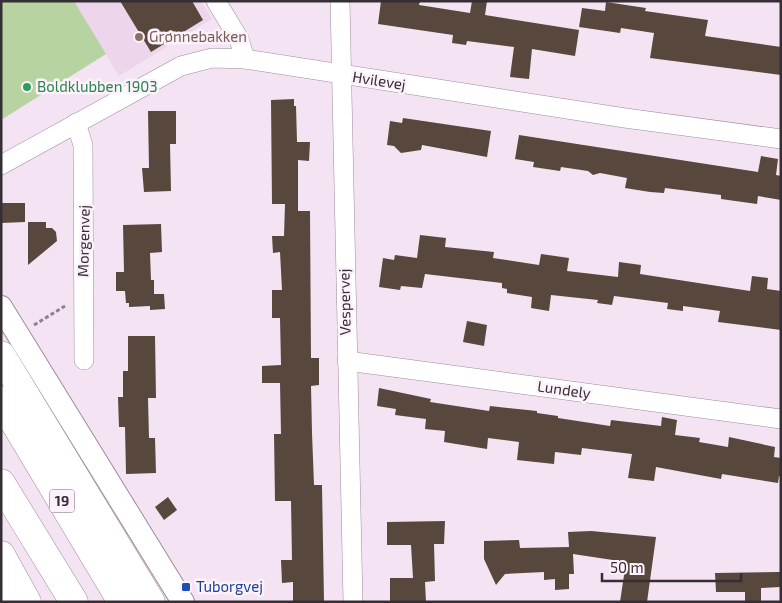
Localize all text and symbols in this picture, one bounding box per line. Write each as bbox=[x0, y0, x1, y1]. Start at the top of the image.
place label: Grønnebakken bbox=[149, 27, 247, 45]
marker: Grønnebakken bbox=[133, 31, 145, 43]
street label: Hvilevej bbox=[351, 67, 407, 94]
place label: Boldklubben 1903 bbox=[37, 77, 158, 95]
marker: Boldklubben 1903 bbox=[21, 81, 33, 93]
street label: Morgenvej bbox=[73, 205, 94, 277]
street label: Vespervej bbox=[334, 269, 355, 336]
street label: Lundely bbox=[536, 376, 592, 402]
road number: 19 bbox=[50, 490, 74, 512]
scale bar bbox=[602, 550, 741, 582]
text: 50 m bbox=[610, 558, 644, 576]
place label: Tuborgvej bbox=[196, 577, 263, 596]
marker: Tuborgvej bbox=[180, 581, 192, 593]

